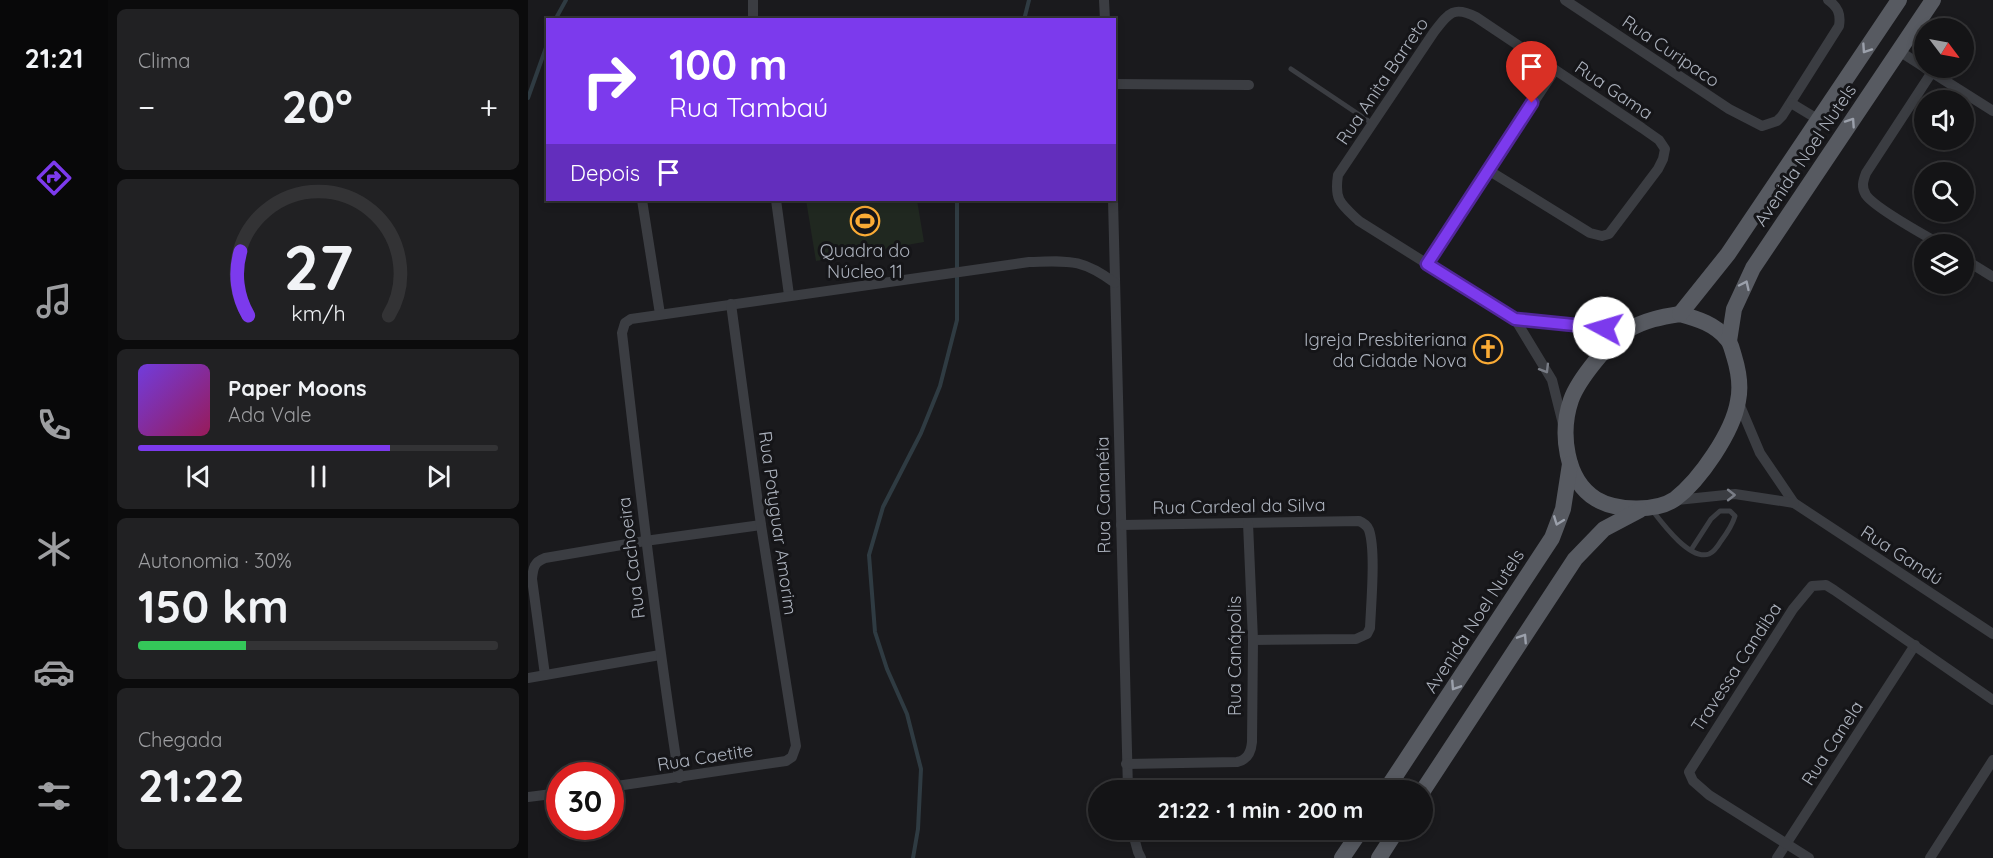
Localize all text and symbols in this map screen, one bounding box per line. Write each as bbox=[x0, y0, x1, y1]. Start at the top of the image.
street label: Rua Curipaco bbox=[1618, 10, 1724, 92]
street label: Rua Anita Barreto bbox=[1331, 13, 1433, 149]
north arrow bbox=[1914, 18, 1974, 78]
map controls bbox=[1914, 18, 1974, 294]
text: 100 m bbox=[669, 38, 787, 91]
text: 21:21 bbox=[24, 41, 84, 75]
pin bbox=[1506, 41, 1557, 103]
icon: right bbox=[570, 42, 648, 120]
one-way arrow bbox=[1863, 42, 1874, 53]
text: Clima bbox=[138, 48, 190, 73]
icon: arrive bbox=[1515, 50, 1548, 83]
street label: Rua Gama bbox=[1571, 56, 1657, 124]
text: 20° bbox=[282, 78, 353, 134]
street label: Avenida Noel Nutels bbox=[1749, 79, 1861, 231]
text: − bbox=[138, 86, 155, 127]
text: + bbox=[479, 86, 498, 127]
text: Rua Tambaú bbox=[669, 90, 828, 124]
button: sound bbox=[1914, 90, 1974, 150]
one-way arrow bbox=[1844, 117, 1855, 128]
icon: arrive bbox=[652, 156, 685, 189]
icon: directions bbox=[33, 157, 75, 199]
text: Depois bbox=[570, 159, 640, 187]
button: search bbox=[1914, 162, 1974, 222]
sports icon: Quadra do Núcleo 11 bbox=[849, 205, 881, 237]
text: 27 bbox=[283, 228, 353, 306]
button: layers bbox=[1914, 234, 1974, 294]
place label: Quadra do Núcleo 11 bbox=[820, 239, 910, 283]
icon: music bbox=[33, 280, 75, 322]
one-way arrow bbox=[1738, 280, 1750, 291]
position arrow bbox=[1572, 296, 1636, 360]
text: km/h bbox=[291, 301, 345, 327]
place label: Igreja Presbiteriana da Cidade Nova bbox=[1304, 328, 1467, 372]
church icon: Igreja Presbiteriana da Cidade Nova bbox=[1472, 333, 1504, 365]
one-way arrow bbox=[1538, 363, 1550, 373]
text: Paper Moons bbox=[228, 374, 367, 402]
text: Ada Vale bbox=[228, 402, 312, 427]
icon: phone bbox=[33, 404, 75, 446]
street label: Rua Potyguar Amorim bbox=[754, 429, 802, 617]
street label: Rua Cananéia bbox=[1090, 436, 1116, 554]
icon: previous bbox=[182, 460, 215, 493]
icon: pause bbox=[302, 460, 335, 493]
icon: next bbox=[422, 460, 455, 493]
one-way arrow bbox=[1727, 489, 1736, 501]
street label: Rua Cardeal da Silva bbox=[1152, 493, 1326, 519]
street label: Rua Cachoeira bbox=[612, 496, 650, 620]
one-way arrow bbox=[1553, 515, 1566, 525]
street label: Rua Gandú bbox=[1857, 520, 1947, 590]
icon: climate bbox=[33, 528, 75, 570]
street label: Avenida Noel Nutels bbox=[1419, 545, 1529, 697]
text: Autonomia · 30% bbox=[138, 548, 292, 573]
text: 150 km bbox=[138, 578, 289, 634]
street label: Rua Canápolis bbox=[1223, 596, 1246, 716]
street label: Travessa Candiba bbox=[1686, 598, 1786, 736]
one-way arrow bbox=[1516, 634, 1527, 645]
icon: car bbox=[33, 651, 75, 693]
one-way arrow bbox=[1451, 679, 1462, 690]
street label: Rua Canela bbox=[1796, 696, 1868, 790]
text: Chegada bbox=[138, 727, 222, 752]
street label: Rua Caetite bbox=[655, 738, 755, 776]
text: 21:22 bbox=[138, 757, 245, 813]
speed limit sign: 30 bbox=[546, 762, 624, 840]
icon: filters bbox=[33, 775, 75, 817]
text: 21:22 · 1 min · 200 m bbox=[1158, 796, 1363, 824]

